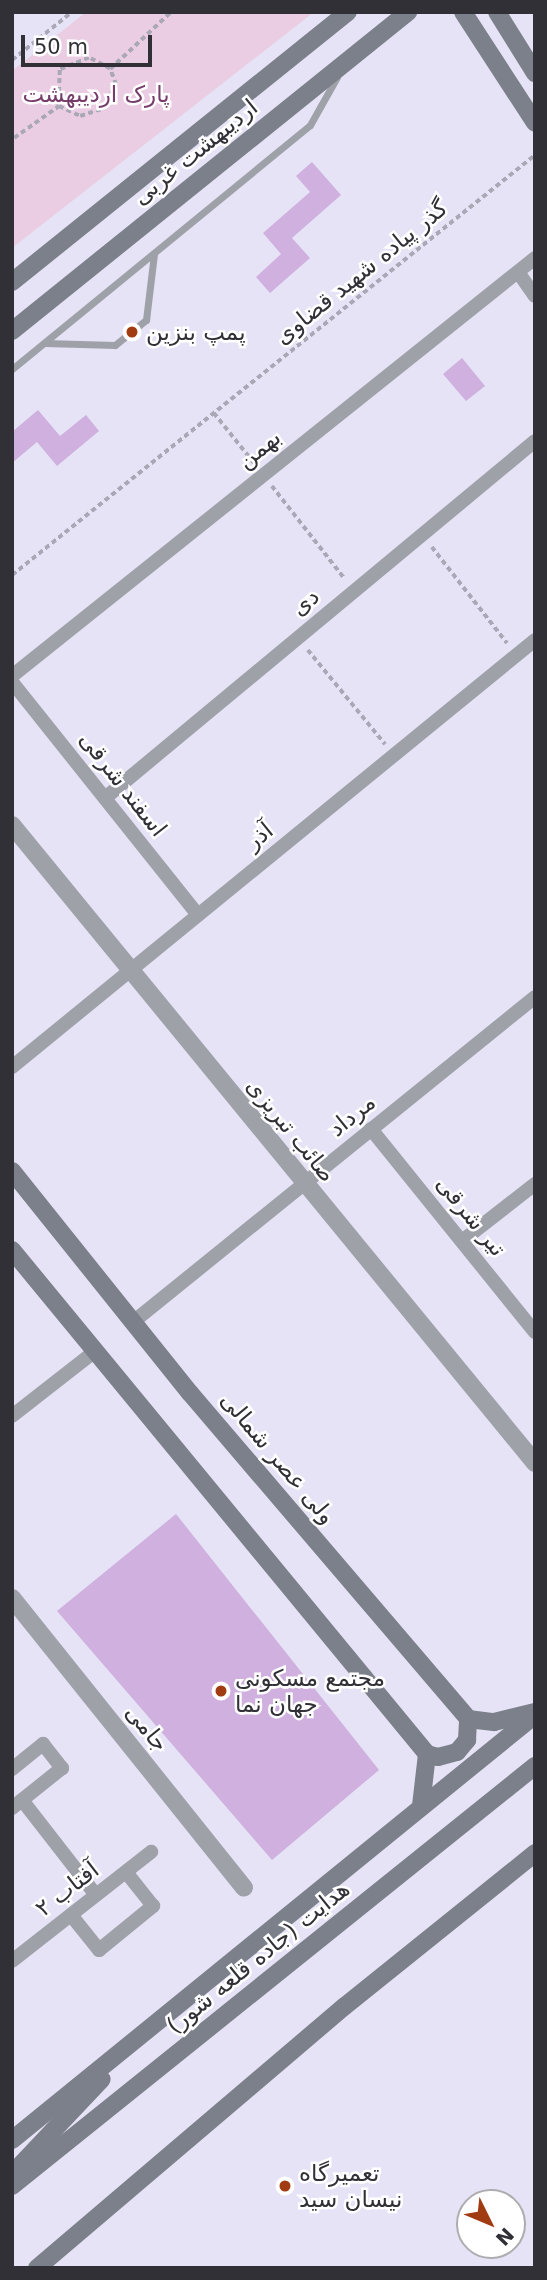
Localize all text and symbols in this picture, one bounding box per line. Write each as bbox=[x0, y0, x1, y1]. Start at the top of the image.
scale bar bbox=[24, 21, 156, 65]
text: 50 m bbox=[34, 35, 88, 59]
park label: پارک اردیبهشت bbox=[22, 80, 170, 108]
street label: اردیبهشت غربی bbox=[127, 93, 263, 211]
street label: گذر پیاده شهید قضاوی bbox=[269, 194, 453, 350]
place label: پمپ بنزین bbox=[146, 318, 246, 346]
marker: پمپ بنزین bbox=[124, 324, 140, 340]
street label: بهمن bbox=[232, 423, 286, 475]
street label: دی bbox=[285, 582, 325, 622]
street label: اسفند شرقی bbox=[73, 726, 173, 842]
street label: آذر bbox=[240, 817, 278, 855]
street label: صائب تبریزی bbox=[241, 1072, 341, 1188]
street label: مرداد bbox=[323, 1088, 381, 1142]
street label: تیر شرقی bbox=[430, 1170, 512, 1262]
street label: ولی عصر شمالی bbox=[215, 1386, 341, 1530]
place label: مجتمع مسکونی جهان نما bbox=[235, 1664, 385, 1718]
marker: مجتمع مسکونی جهان نما bbox=[213, 1683, 229, 1699]
street label: جامی bbox=[120, 1699, 174, 1757]
street label: آفتاب ۲ bbox=[30, 1856, 104, 1922]
street label: هدایت (جاده قلعه شور) bbox=[161, 1875, 355, 2039]
place label: تعمیرگاه نیسان سید bbox=[299, 2159, 402, 2213]
marker: تعمیرگاه نیسان سید bbox=[277, 2178, 293, 2194]
north arrow bbox=[456, 2189, 526, 2259]
text: N bbox=[491, 2224, 518, 2250]

